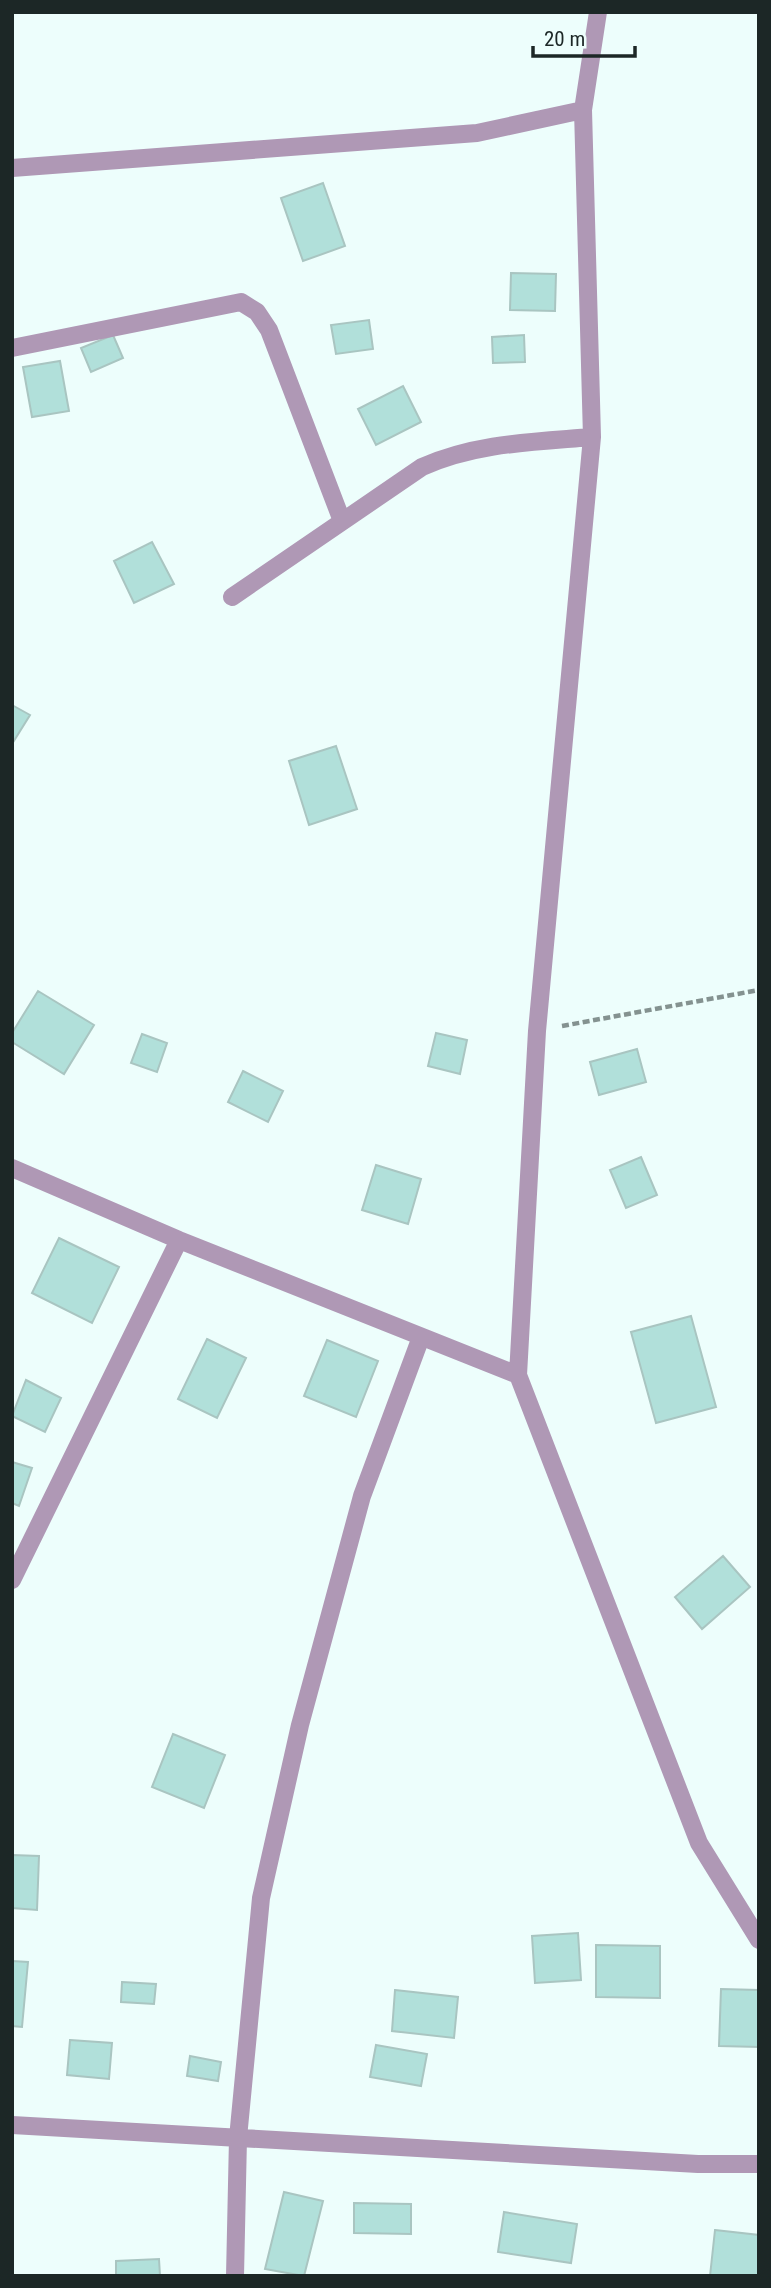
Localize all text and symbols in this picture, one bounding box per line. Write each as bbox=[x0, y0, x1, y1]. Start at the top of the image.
scale bar bbox=[533, 14, 634, 58]
text: 20 m bbox=[544, 27, 585, 51]

